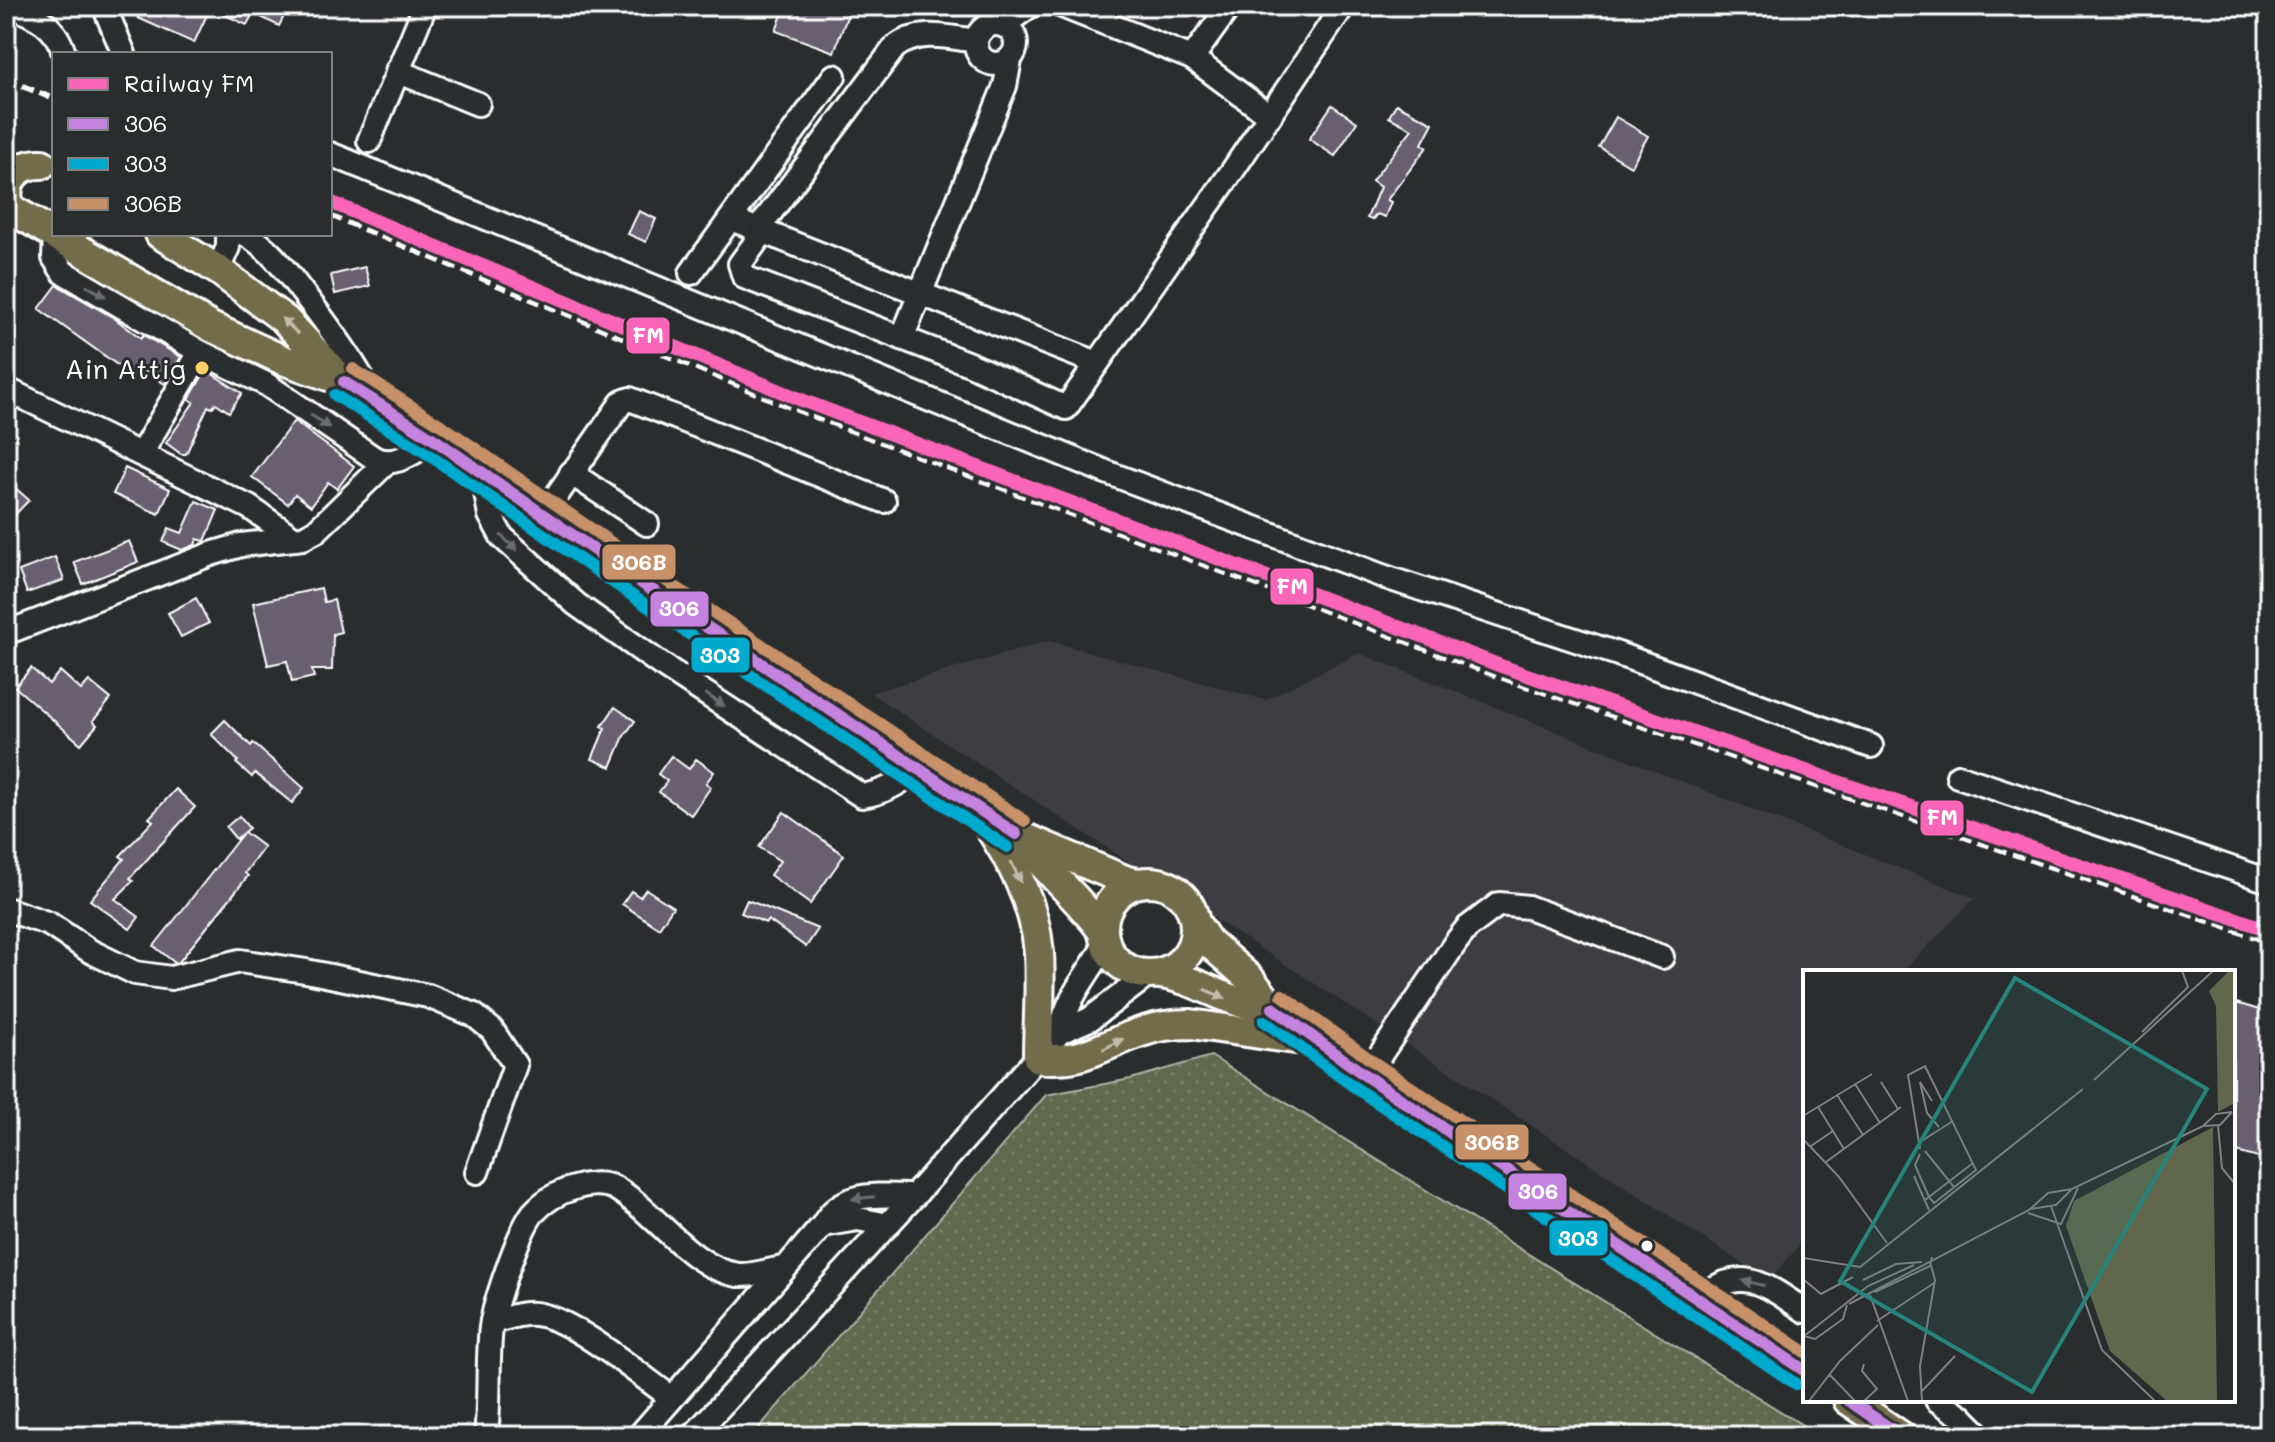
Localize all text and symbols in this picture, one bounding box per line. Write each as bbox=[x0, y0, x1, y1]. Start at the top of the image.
legend bbox=[52, 52, 332, 236]
text: Railway FM bbox=[124, 67, 254, 98]
text: 306 bbox=[124, 107, 167, 138]
text: 303 bbox=[124, 147, 167, 178]
text: 306B bbox=[124, 187, 182, 218]
one-way arrow bbox=[85, 284, 107, 298]
line badge: FM bbox=[625, 316, 671, 355]
one-way arrow bbox=[281, 317, 300, 336]
text: FM bbox=[632, 320, 664, 349]
place label: Ain Attig bbox=[65, 350, 186, 386]
marker: Ain Attig bbox=[193, 359, 211, 377]
one-way arrow bbox=[310, 413, 331, 428]
one-way arrow bbox=[499, 533, 518, 551]
line badge: 306B bbox=[601, 543, 677, 581]
text: 306B bbox=[611, 547, 667, 576]
line badge: FM bbox=[1269, 567, 1315, 606]
text: FM bbox=[1276, 571, 1308, 600]
line badge: 306 bbox=[649, 590, 710, 628]
text: 306 bbox=[659, 593, 699, 622]
line badge: 303 bbox=[690, 636, 751, 674]
text: 303 bbox=[700, 640, 740, 669]
one-way arrow bbox=[705, 692, 726, 707]
line badge: FM bbox=[1919, 799, 1965, 837]
text: FM bbox=[1926, 802, 1958, 831]
one-way arrow bbox=[1009, 861, 1022, 884]
inset map bbox=[1803, 970, 2235, 1402]
one-way arrow bbox=[1204, 988, 1228, 1001]
one-way arrow bbox=[1102, 1038, 1125, 1051]
line badge: 306B bbox=[1454, 1123, 1530, 1161]
text: 306B bbox=[1464, 1127, 1520, 1156]
line badge: 306 bbox=[1507, 1172, 1568, 1211]
text: 306 bbox=[1518, 1176, 1558, 1205]
one-way arrow bbox=[850, 1191, 875, 1204]
line badge: 303 bbox=[1548, 1219, 1609, 1257]
text: 303 bbox=[1558, 1223, 1598, 1252]
unlabelled marker bbox=[1639, 1238, 1655, 1254]
one-way arrow bbox=[1741, 1276, 1766, 1289]

